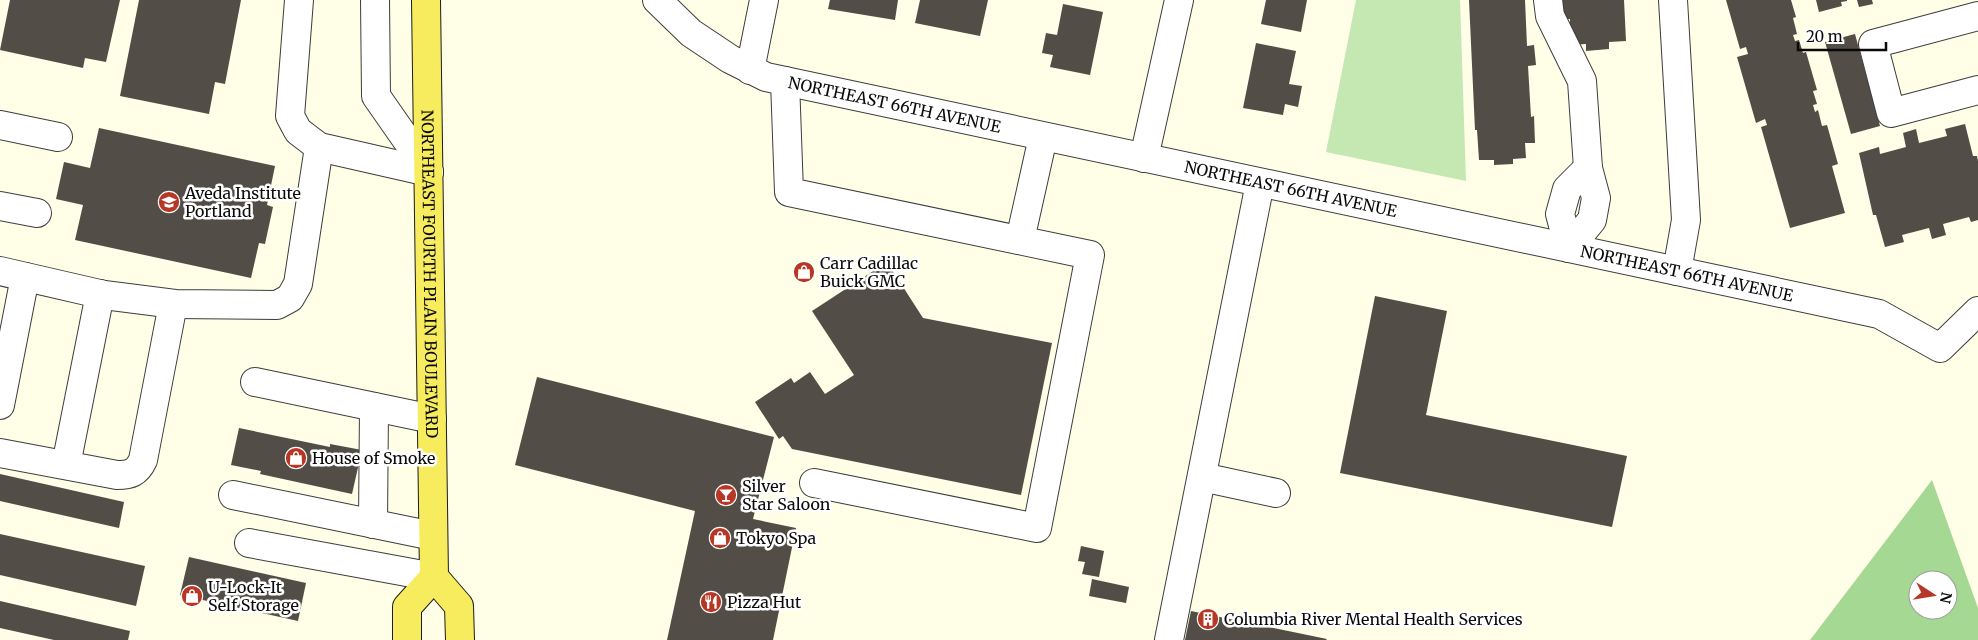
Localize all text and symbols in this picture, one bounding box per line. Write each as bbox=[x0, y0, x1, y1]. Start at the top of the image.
scale bar bbox=[1798, 20, 1886, 52]
text: 20 m bbox=[1806, 27, 1843, 46]
street label: NORTHEAST 66TH AVENUE bbox=[787, 72, 1004, 137]
street label: NORTHEAST FOURTH PLAIN BOULEVARD bbox=[418, 110, 442, 438]
street label: NORTHEAST 66TH AVENUE bbox=[1183, 156, 1400, 221]
place label: Aveda Institute Portland bbox=[184, 183, 301, 221]
school or university icon: Aveda Institute Portland bbox=[157, 190, 181, 214]
street label: NORTHEAST 66TH AVENUE bbox=[1579, 241, 1796, 306]
place label: Carr Cadillac Buick GMC bbox=[820, 253, 918, 291]
shop icon: Carr Cadillac Buick GMC bbox=[792, 260, 816, 284]
shop icon: House of Smoke bbox=[284, 446, 308, 470]
place label: House of Smoke bbox=[312, 448, 435, 468]
place label: Silver Star Saloon bbox=[742, 476, 831, 514]
bar icon: Silver Star Saloon bbox=[714, 483, 738, 507]
shop icon: Tokyo Spa bbox=[708, 526, 732, 550]
place label: Tokyo Spa bbox=[736, 528, 816, 548]
north arrow bbox=[1908, 570, 1958, 620]
place label: U-Lock-It Self Storage bbox=[208, 577, 299, 615]
shop icon: U-Lock-It Self Storage bbox=[180, 584, 204, 608]
restaurant icon: Pizza Hut bbox=[699, 590, 723, 614]
text: N bbox=[1936, 590, 1956, 605]
place label: Pizza Hut bbox=[727, 592, 802, 612]
building icon: Columbia River Mental Health Services bbox=[1196, 607, 1220, 631]
place label: Columbia River Mental Health Services bbox=[1224, 609, 1523, 629]

